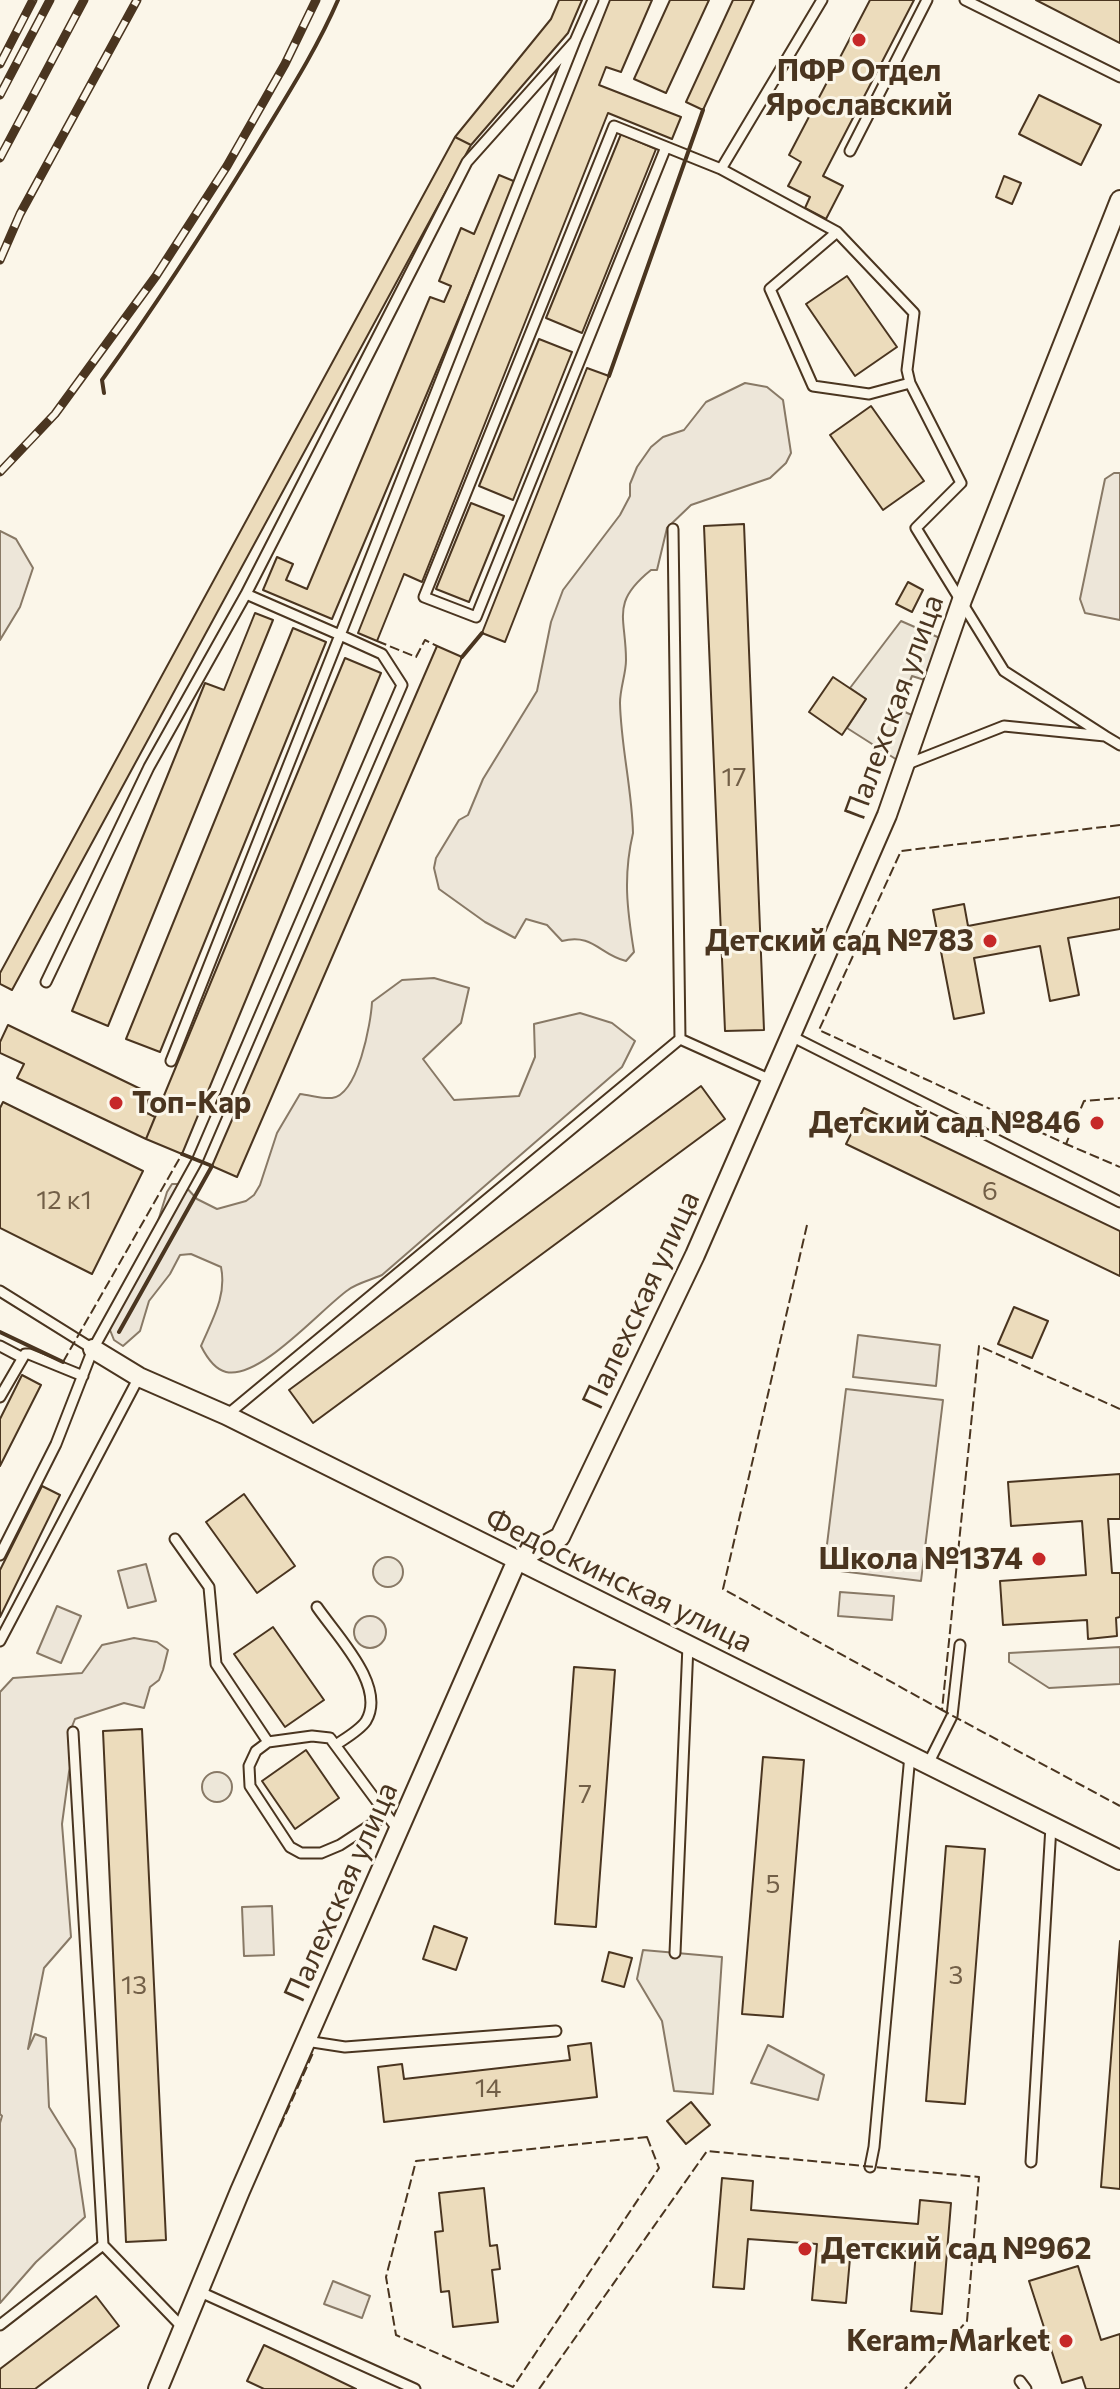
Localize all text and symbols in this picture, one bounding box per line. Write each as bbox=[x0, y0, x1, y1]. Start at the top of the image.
marker: ПФР Отдел Ярославский bbox=[850, 31, 868, 49]
place label: ПФР Отдел Ярославский bbox=[765, 53, 953, 124]
street label: Палехская улица bbox=[837, 590, 951, 824]
house number: 17 bbox=[722, 761, 746, 793]
place label: Детский сад №783 bbox=[705, 923, 974, 959]
marker: Детский сад №783 bbox=[981, 932, 999, 950]
place label: Топ-Кар bbox=[132, 1085, 252, 1121]
marker: Топ-Кар bbox=[107, 1094, 125, 1112]
place label: Детский сад №846 bbox=[809, 1105, 1081, 1141]
marker: Детский сад №846 bbox=[1088, 1114, 1106, 1132]
house number: 6 bbox=[982, 1175, 998, 1207]
house number: 12 к1 bbox=[36, 1184, 92, 1216]
street label: Палехская улица bbox=[575, 1185, 707, 1415]
street label: Федоскинская улица bbox=[480, 1500, 758, 1660]
place label: Школа №1374 bbox=[818, 1541, 1023, 1577]
marker: Школа №1374 bbox=[1030, 1550, 1048, 1568]
street label: Палехская улица bbox=[276, 1777, 406, 2007]
house number: 7 bbox=[578, 1778, 592, 1810]
house number: 5 bbox=[766, 1868, 780, 1900]
house number: 3 bbox=[949, 1959, 963, 1991]
house number: 13 bbox=[121, 1969, 147, 2001]
house number: 14 bbox=[475, 2072, 501, 2104]
place label: Детский сад №962 bbox=[821, 2231, 1091, 2267]
marker: Детский сад №962 bbox=[796, 2240, 814, 2258]
place label: Keram-Market bbox=[846, 2323, 1050, 2359]
marker: Keram-Market bbox=[1057, 2332, 1075, 2350]

